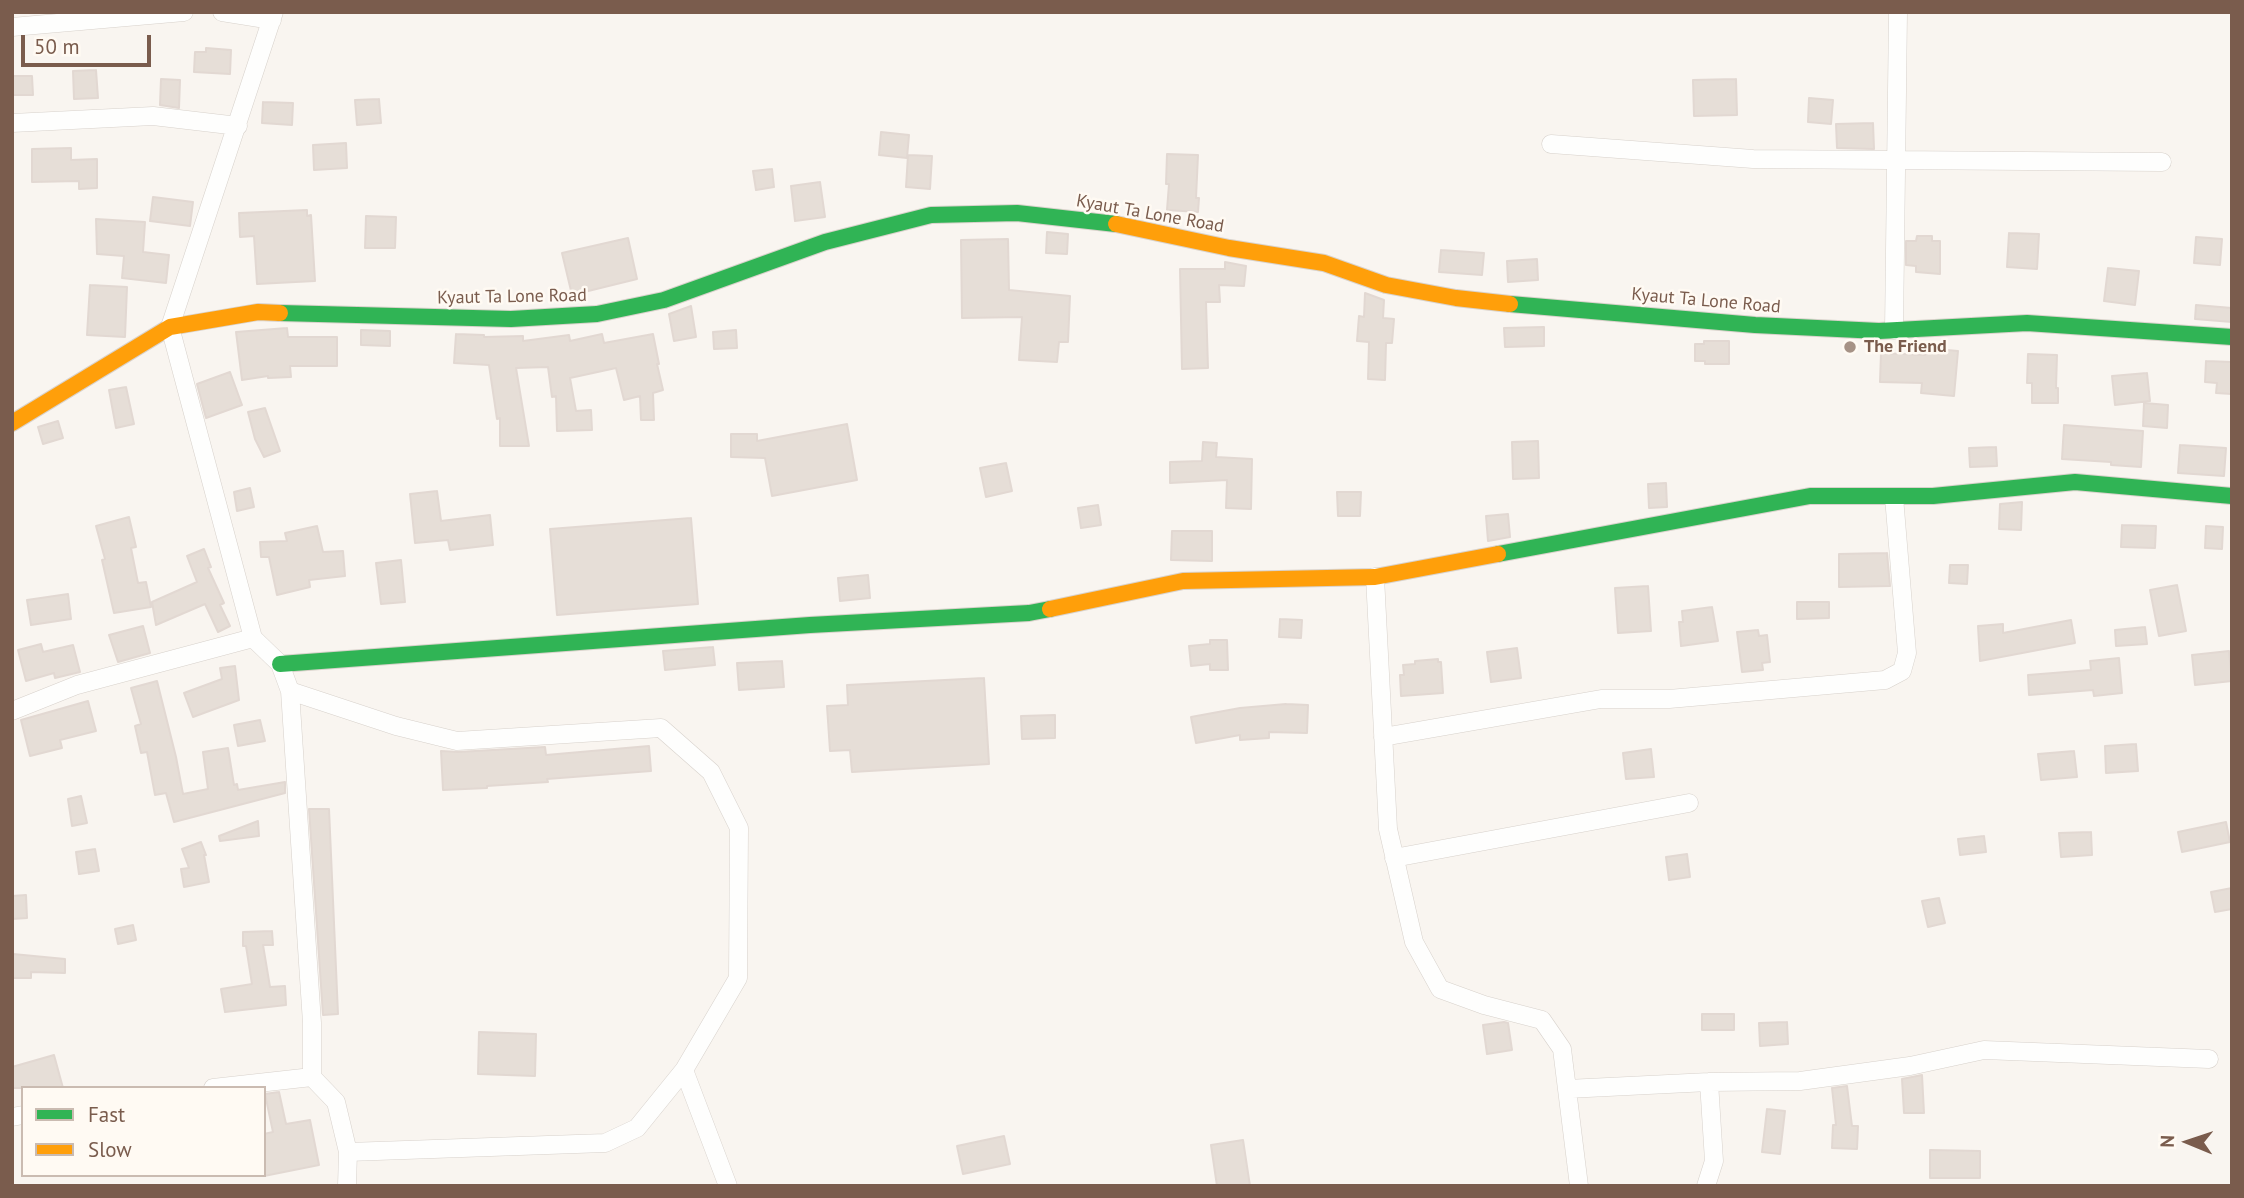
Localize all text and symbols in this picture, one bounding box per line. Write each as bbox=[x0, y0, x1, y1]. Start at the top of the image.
scale bar bbox=[24, 21, 154, 65]
text: 50 m bbox=[34, 33, 80, 60]
street label: Kyaut Ta Lone Road bbox=[1074, 190, 1226, 238]
street label: Kyaut Ta Lone Road bbox=[1631, 284, 1781, 318]
street label: Kyaut Ta Lone Road bbox=[437, 285, 587, 309]
place label: The Friend bbox=[1864, 336, 1947, 358]
marker: The Friend bbox=[1842, 339, 1858, 355]
legend bbox=[21, 1086, 266, 1177]
text: Fast bbox=[88, 1101, 125, 1128]
north arrow bbox=[2153, 1107, 2223, 1177]
text: N bbox=[2155, 1135, 2179, 1148]
text: Slow bbox=[88, 1136, 132, 1163]

